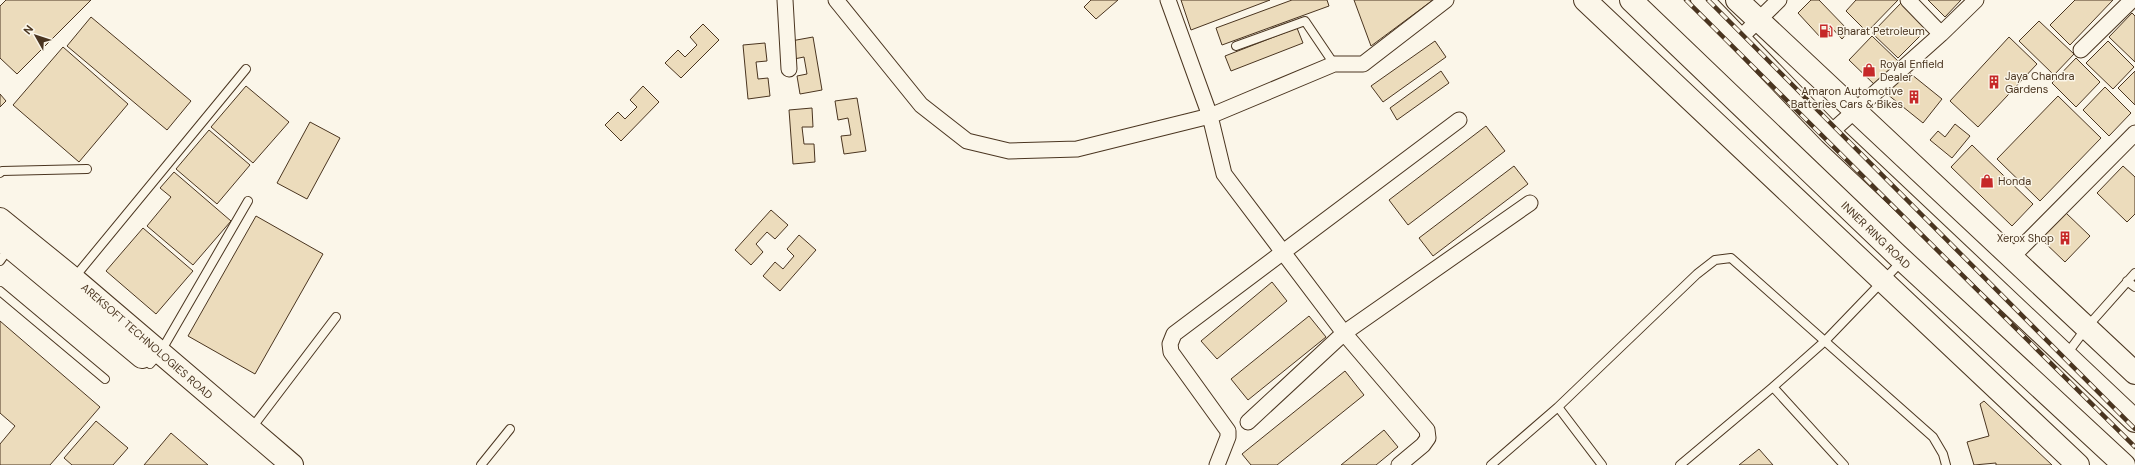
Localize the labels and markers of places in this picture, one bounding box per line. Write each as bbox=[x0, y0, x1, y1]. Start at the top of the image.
fuel station icon: Bharat Petroleum bbox=[1818, 23, 1834, 39]
place label: Bharat Petroleum bbox=[1837, 24, 1925, 38]
place label: Royal Enfield Dealer bbox=[1880, 57, 1944, 84]
shop icon: Royal Enfield Dealer bbox=[1861, 62, 1877, 78]
place label: Jaya Chandra Gardens bbox=[2005, 69, 2074, 96]
building icon: Jaya Chandra Gardens bbox=[1986, 74, 2002, 90]
place label: Amaron Automotive Batteries Cars & Bikes bbox=[1791, 84, 1903, 111]
building icon: Amaron Automotive Batteries Cars & Bikes bbox=[1906, 89, 1922, 105]
shop icon: Honda bbox=[1979, 173, 1995, 189]
place label: Honda bbox=[1998, 174, 2031, 188]
building icon: Xerox Shop bbox=[2057, 230, 2073, 246]
place label: Xerox Shop bbox=[1997, 231, 2054, 245]

